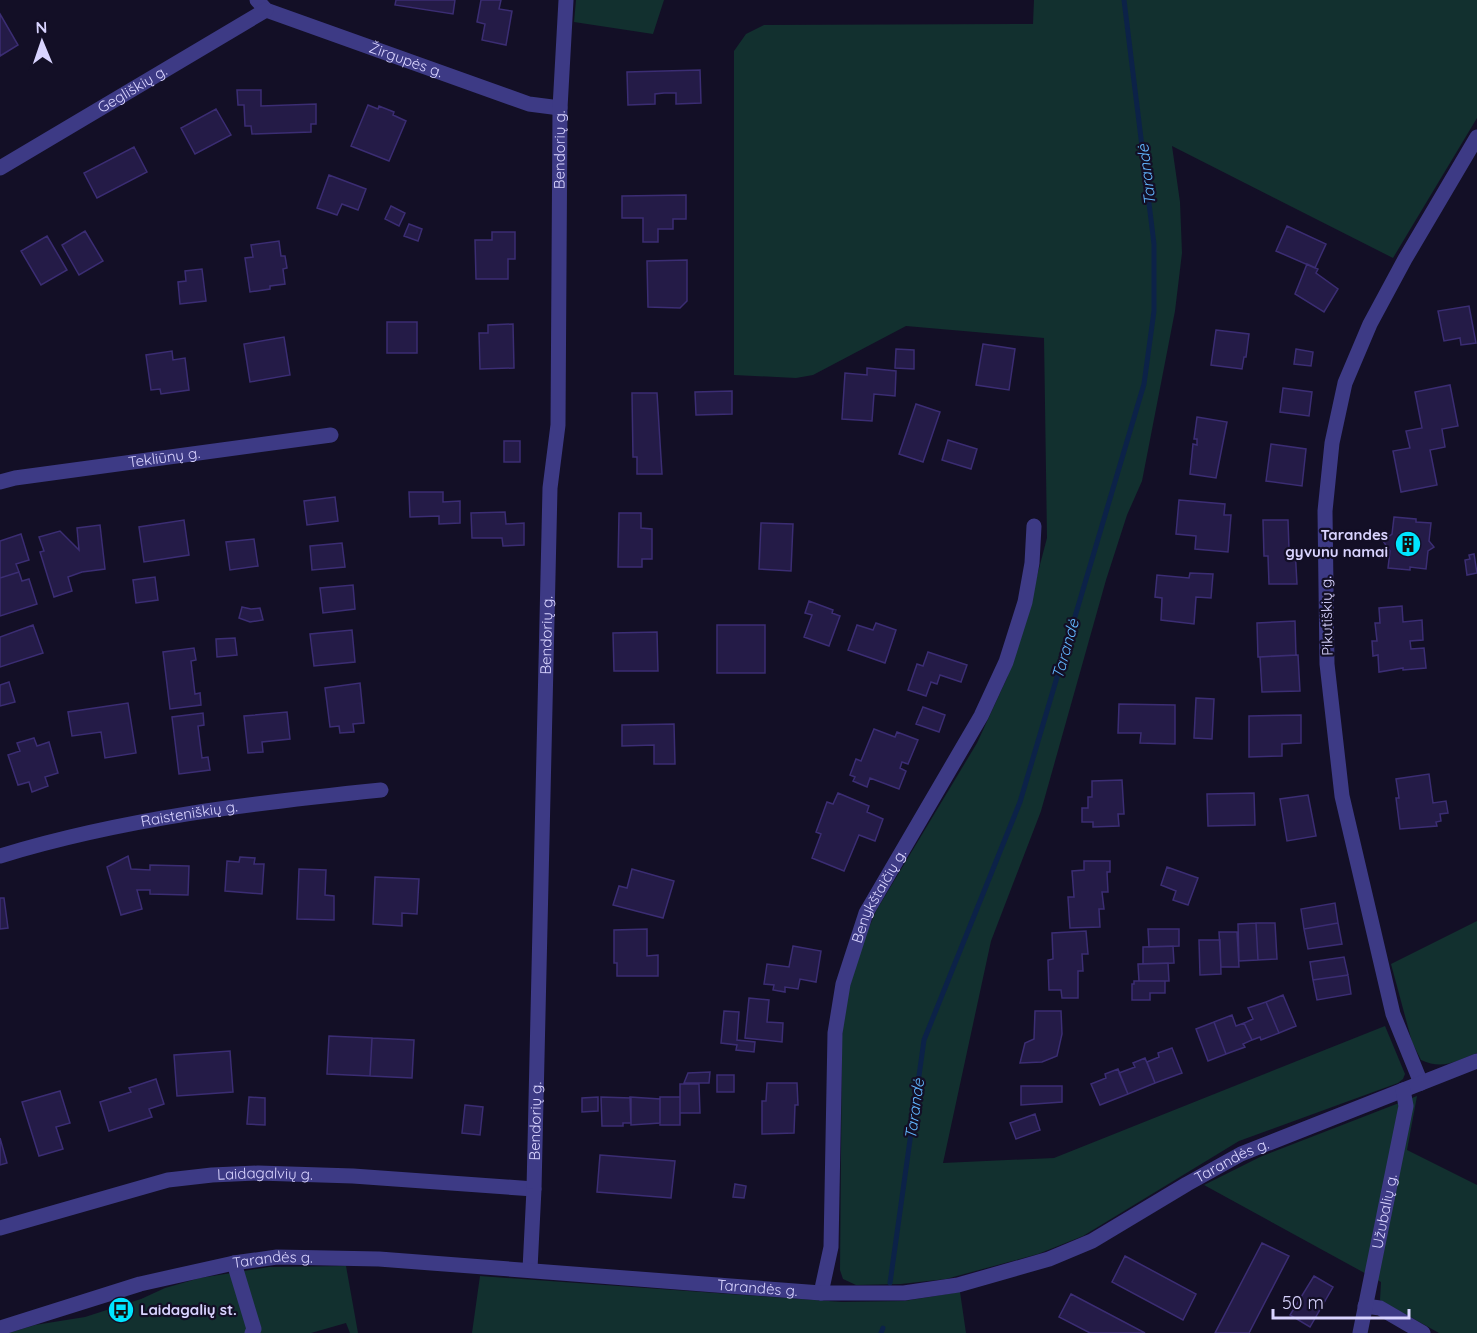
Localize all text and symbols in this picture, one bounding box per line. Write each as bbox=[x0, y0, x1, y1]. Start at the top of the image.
north arrow bbox=[12, 12, 72, 72]
text: N bbox=[35, 17, 48, 37]
street label: Žirgupės g. bbox=[367, 38, 446, 81]
street label: Gegliškių g. bbox=[94, 61, 171, 117]
street label: Bendorių g. bbox=[549, 110, 569, 189]
water label: Tarandė bbox=[1132, 142, 1160, 207]
street label: Tekliūnų g. bbox=[127, 443, 201, 472]
place label: Tarandes gyvunu namai bbox=[1285, 525, 1388, 561]
building icon: Tarandes gyvunu namai bbox=[1393, 529, 1423, 559]
street label: Pikutiškių g. bbox=[1316, 576, 1337, 656]
street label: Bendorių g. bbox=[536, 596, 557, 675]
water label: Tarandė bbox=[1047, 616, 1083, 681]
street label: Raisteniškių g. bbox=[139, 797, 239, 831]
street label: Benykštaičių g. bbox=[847, 845, 910, 945]
water label: Tarandė bbox=[900, 1076, 928, 1141]
street label: Bendorių g. bbox=[525, 1081, 545, 1161]
street label: Tarandės g. bbox=[1191, 1134, 1271, 1187]
street label: Laidagalvių g. bbox=[217, 1163, 313, 1184]
street label: Užubalių g. bbox=[1367, 1172, 1401, 1251]
street label: Tarandės g. bbox=[231, 1247, 313, 1272]
street label: Tarandės g. bbox=[716, 1275, 798, 1300]
scale bar bbox=[1273, 1282, 1410, 1320]
text: 50 m bbox=[1282, 1291, 1324, 1314]
bus stop icon: Laidagalių st. bbox=[106, 1295, 136, 1325]
place label: Laidagalių st. bbox=[140, 1300, 237, 1319]

